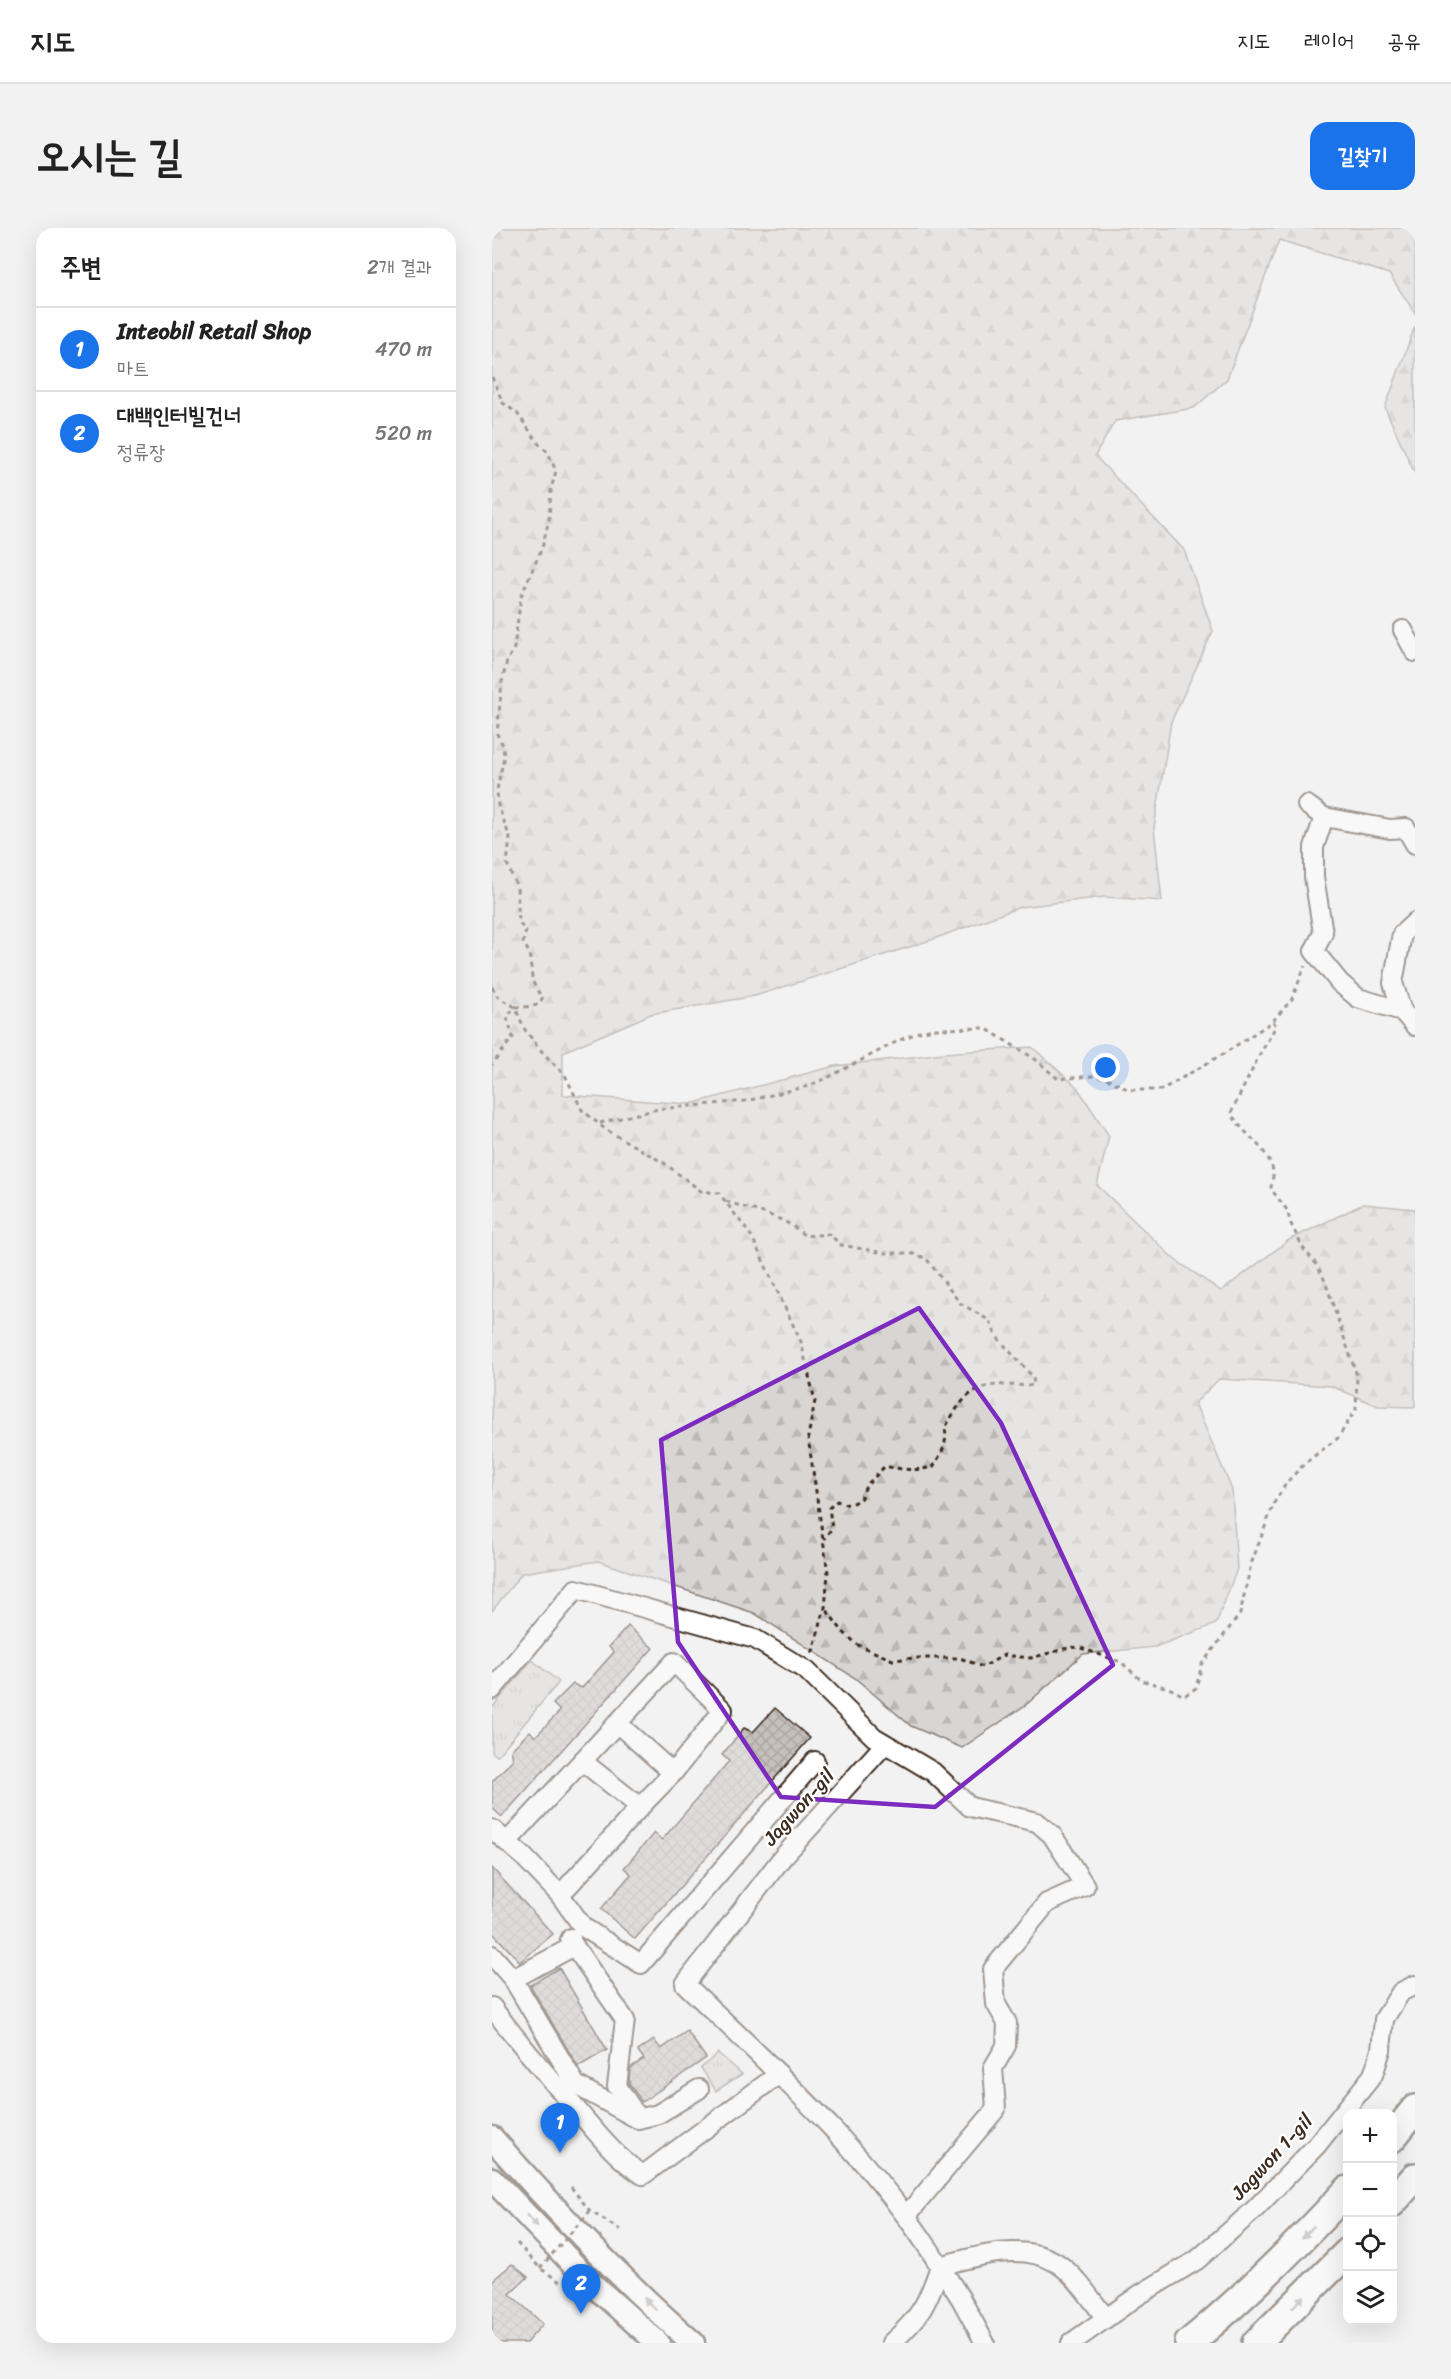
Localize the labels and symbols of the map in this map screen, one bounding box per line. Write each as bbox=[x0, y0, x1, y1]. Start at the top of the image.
your location bbox=[1091, 1053, 1120, 1082]
street label: Jagwon-gil bbox=[754, 1759, 845, 1855]
pin: 1 bbox=[540, 2104, 580, 2153]
street label: Jagwon 1-gil bbox=[1221, 2104, 1323, 2209]
one-way arrow bbox=[525, 2213, 538, 2228]
one-way arrow bbox=[1301, 2225, 1315, 2239]
pin: 2 bbox=[562, 2264, 601, 2314]
one-way arrow bbox=[1290, 2296, 1304, 2310]
one-way arrow bbox=[643, 2297, 657, 2311]

